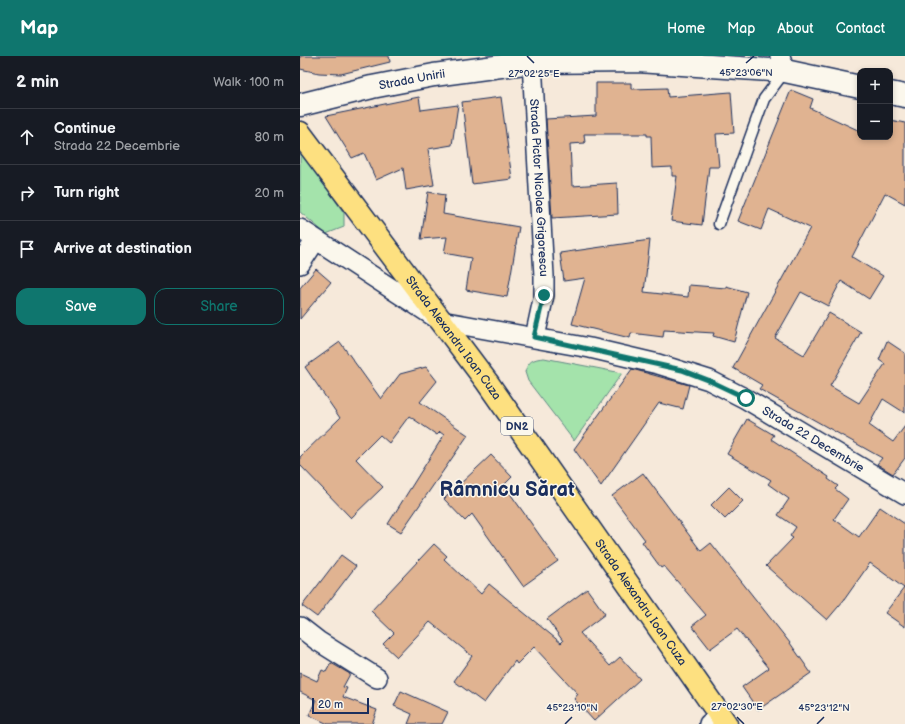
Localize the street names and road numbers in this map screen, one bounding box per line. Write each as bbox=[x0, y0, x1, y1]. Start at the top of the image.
street label: Strada Unirii bbox=[378, 67, 446, 93]
street label: Strada Pictor Nicolae Grigorescu bbox=[526, 98, 551, 277]
street label: Strada Alexandru Ioan Cuza bbox=[402, 273, 504, 403]
street label: Strada 22 Decembrie bbox=[759, 403, 867, 476]
road number: DN2 bbox=[501, 417, 533, 435]
street label: Strada Alexandru Ioan Cuza bbox=[591, 536, 690, 669]

